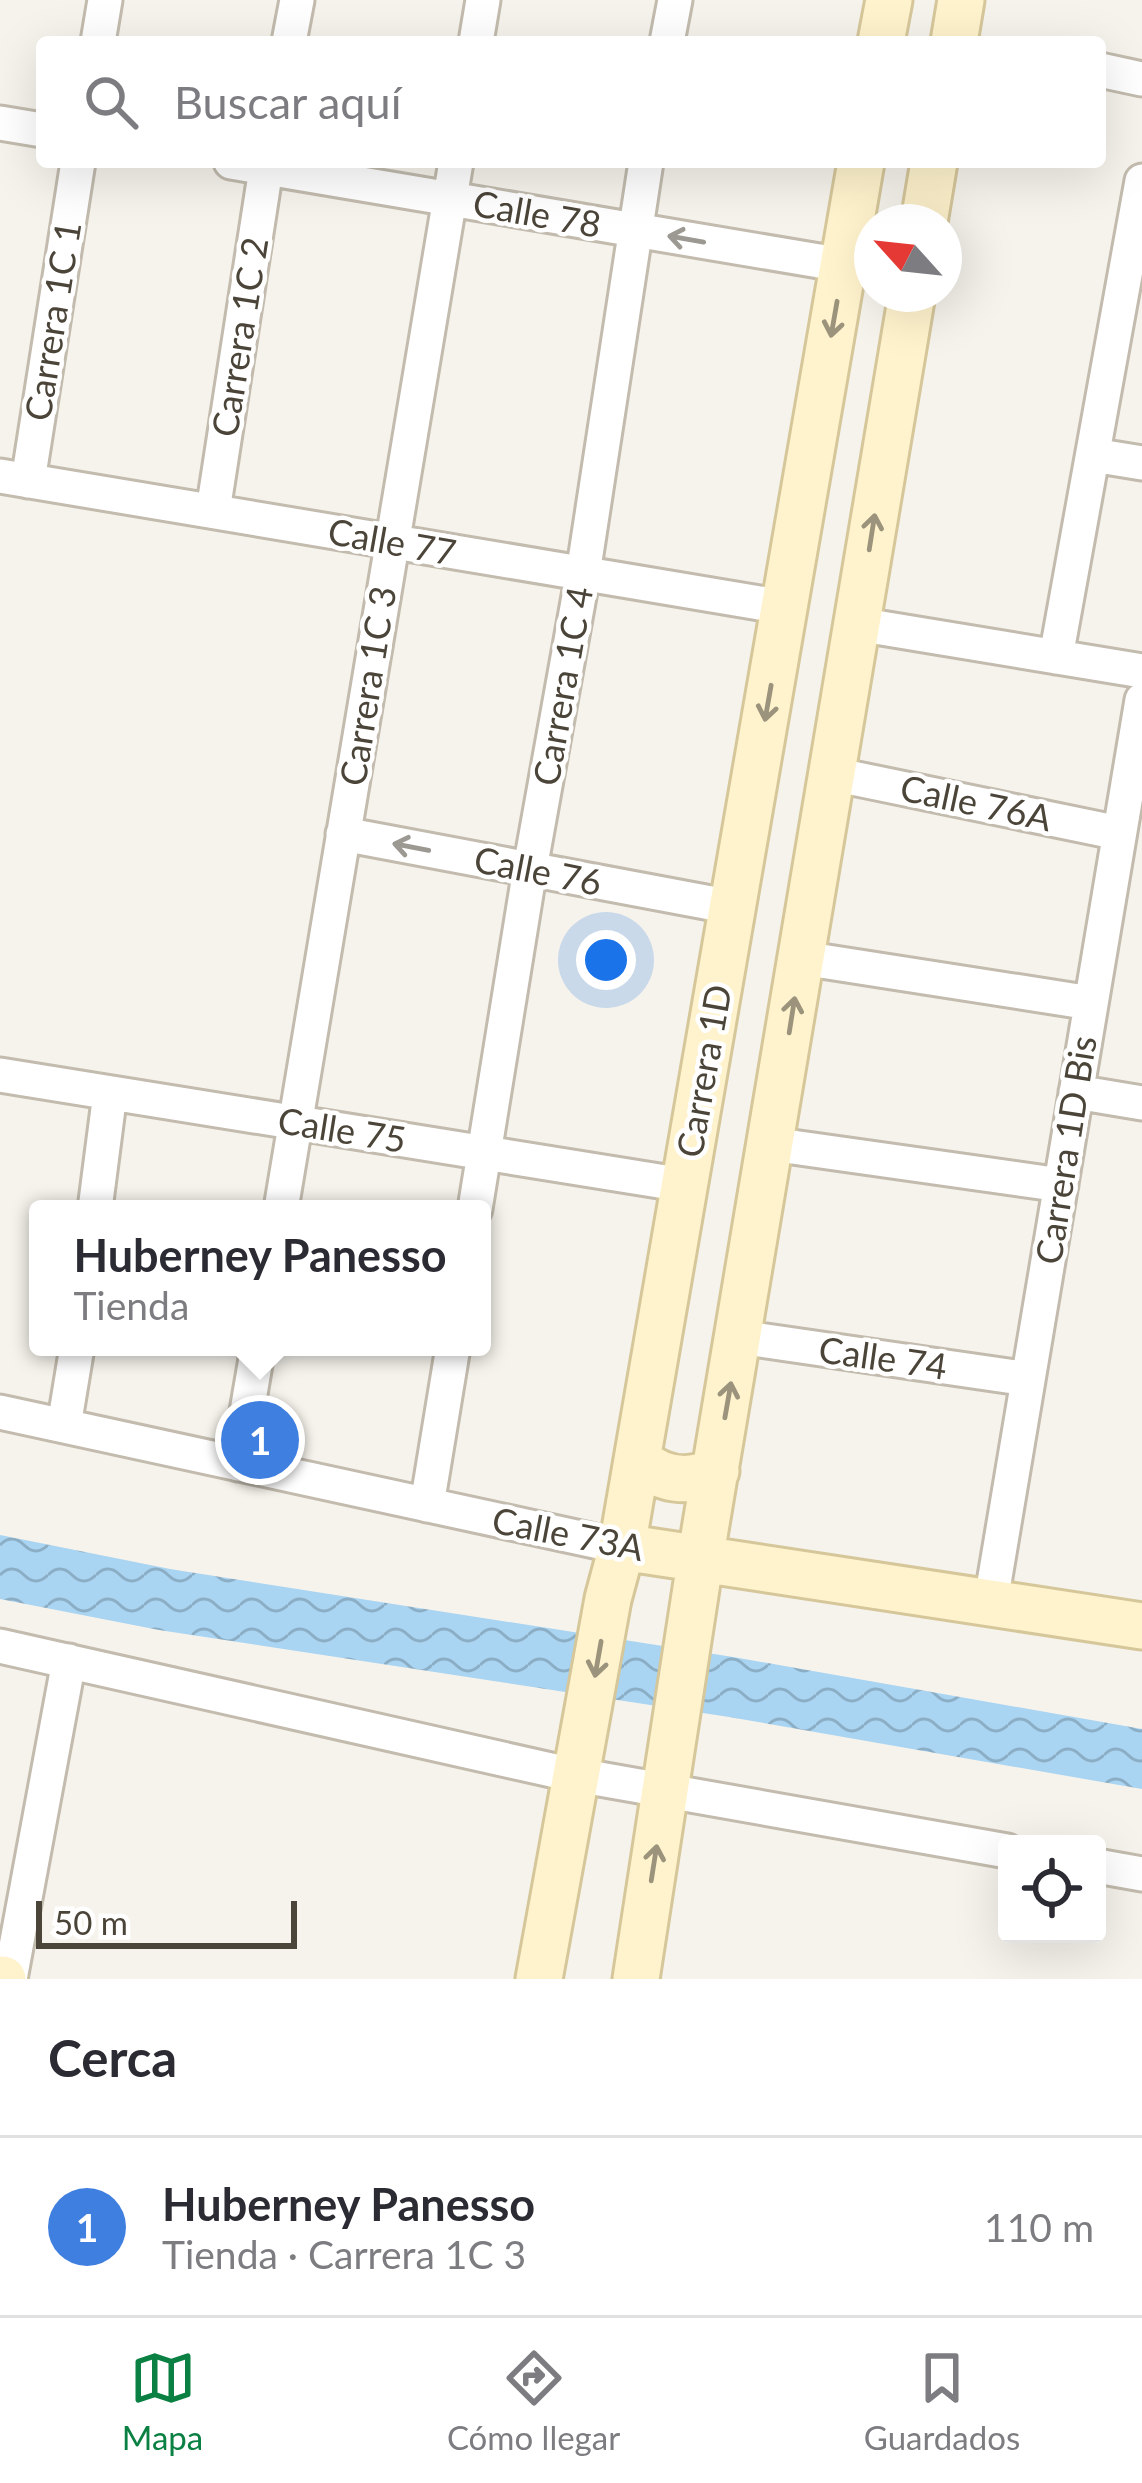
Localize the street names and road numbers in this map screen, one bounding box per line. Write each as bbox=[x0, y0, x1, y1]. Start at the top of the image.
street label: Calle 78 bbox=[470, 180, 604, 246]
street label: Carrera 1C 1 bbox=[15, 218, 89, 424]
street label: Carrera 1C 2 bbox=[202, 234, 276, 440]
street label: Calle 77 bbox=[325, 508, 459, 574]
street label: Carrera 1C 3 bbox=[330, 583, 404, 789]
street label: Carrera 1C 4 bbox=[523, 583, 601, 789]
street label: Calle 76A bbox=[897, 765, 1056, 840]
street label: Calle 76 bbox=[471, 836, 606, 904]
street label: Carrera 1D bbox=[666, 981, 740, 1161]
street label: Carrera 1D Bis bbox=[1025, 1032, 1105, 1267]
street label: Calle 75 bbox=[275, 1097, 409, 1161]
street label: Calle 74 bbox=[816, 1326, 950, 1388]
street label: Calle 73A bbox=[489, 1497, 648, 1569]

